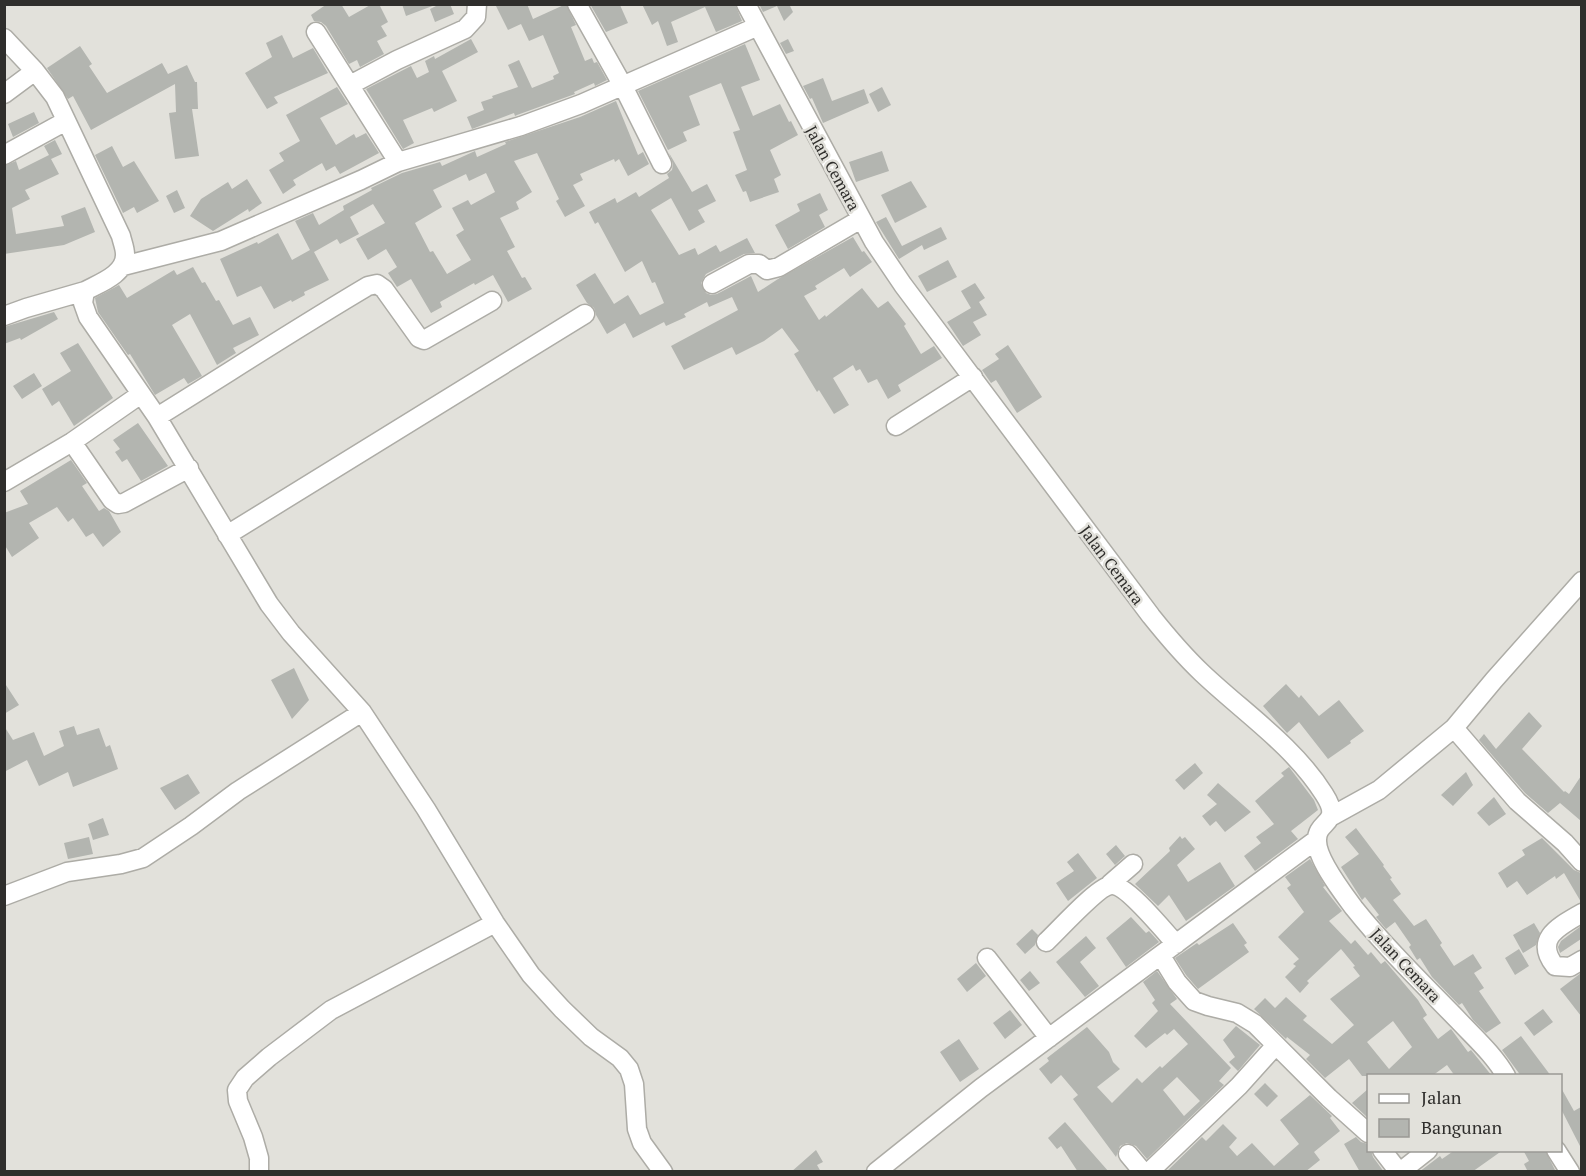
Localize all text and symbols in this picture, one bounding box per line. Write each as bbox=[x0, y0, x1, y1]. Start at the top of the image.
street label: Jalan Cemara bbox=[801, 122, 865, 214]
street label: Jalan Cemara bbox=[1075, 521, 1149, 609]
street label: Jalan Cemara bbox=[1366, 923, 1446, 1007]
legend bbox=[1367, 1074, 1562, 1152]
text: Jalan bbox=[1421, 1085, 1462, 1109]
text: Bangunan bbox=[1421, 1115, 1502, 1139]

